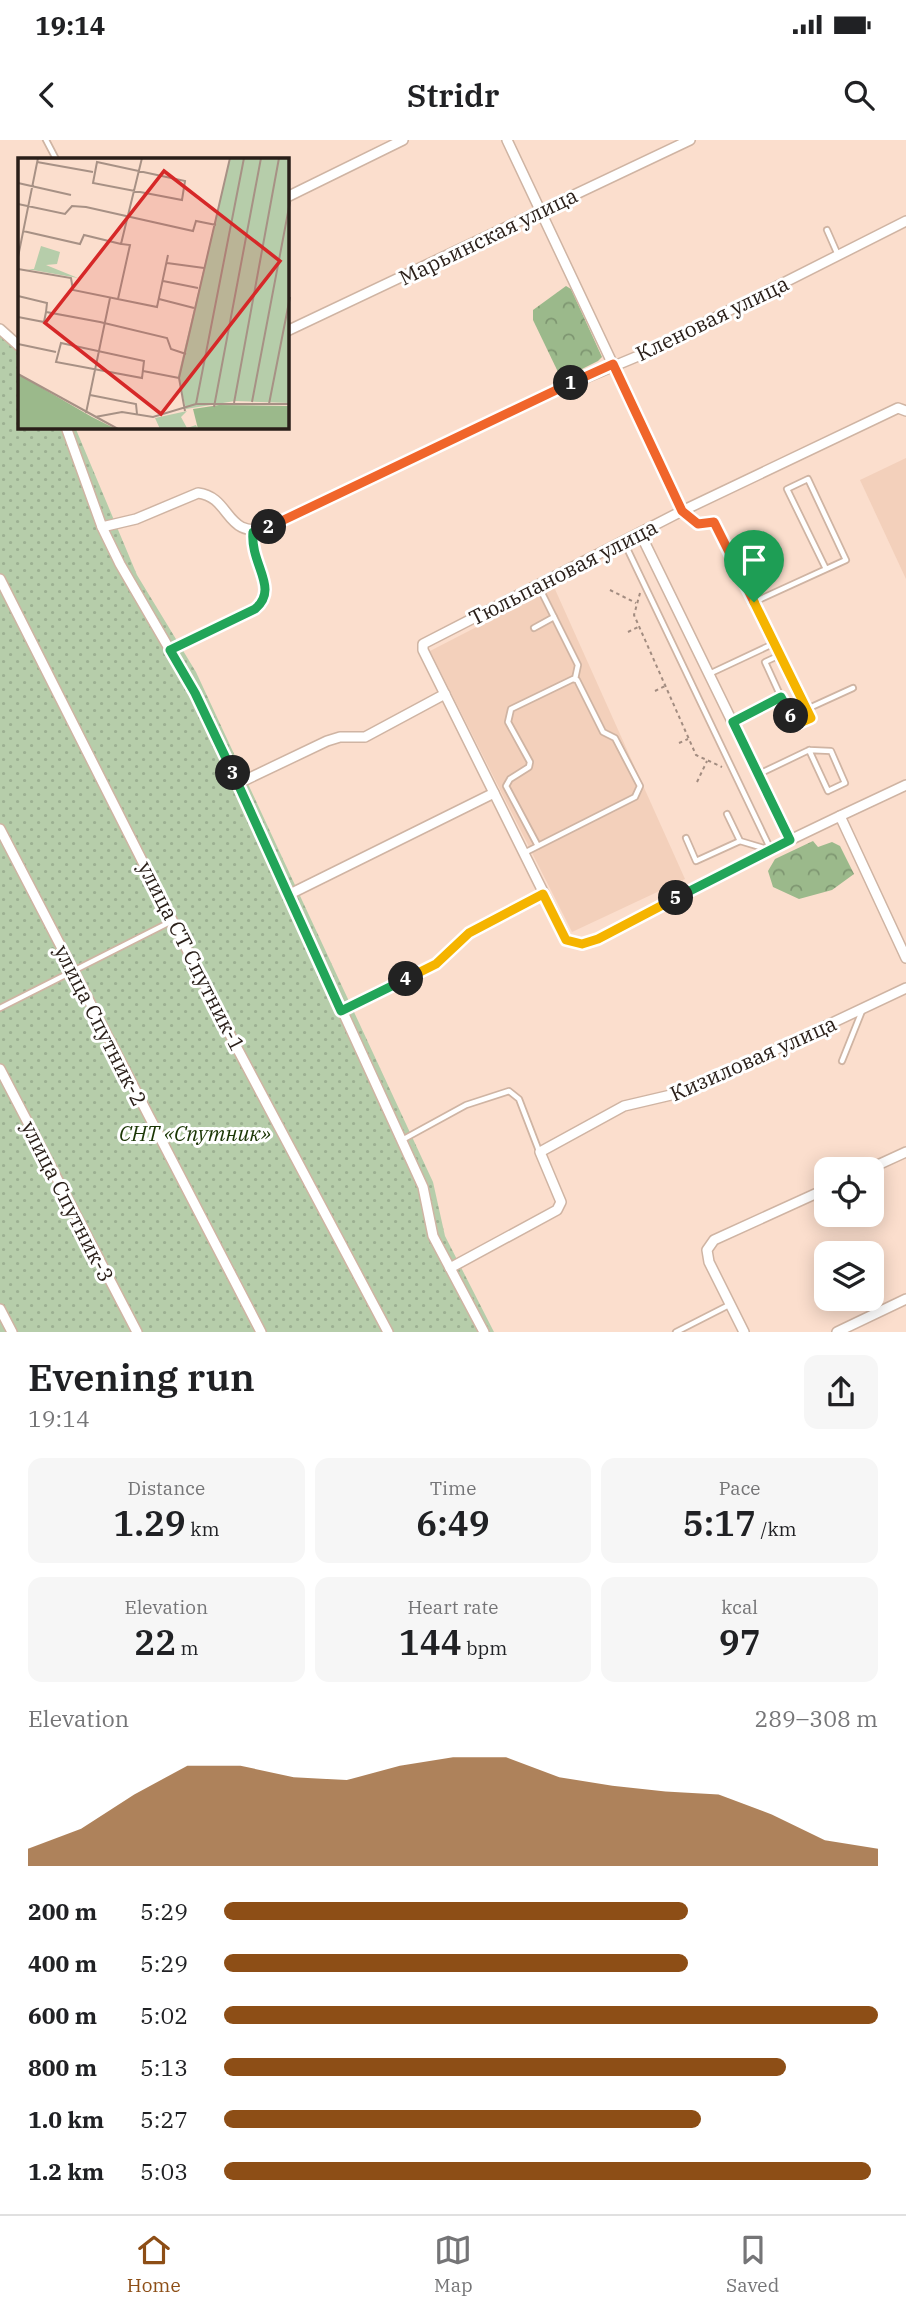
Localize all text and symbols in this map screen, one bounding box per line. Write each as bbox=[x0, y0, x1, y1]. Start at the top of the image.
text: 19:14 bbox=[35, 8, 105, 42]
text: Stridr bbox=[407, 74, 499, 116]
icon: back bbox=[28, 76, 66, 114]
icon: search bbox=[840, 76, 878, 114]
inset map bbox=[18, 158, 289, 429]
street label: Марьинская улица bbox=[394, 181, 582, 291]
street label: Кленовая улица bbox=[631, 269, 793, 367]
pin: 1 bbox=[554, 366, 588, 400]
text: 1 bbox=[565, 370, 576, 394]
pin: 2 bbox=[252, 510, 286, 544]
street label: Тюльпановая улица bbox=[464, 512, 662, 632]
text: 2 bbox=[263, 514, 274, 538]
pin bbox=[724, 530, 784, 602]
icon: arrive bbox=[735, 541, 773, 579]
pin: 6 bbox=[774, 698, 808, 734]
text: 6 bbox=[785, 703, 796, 727]
pin: 3 bbox=[216, 756, 250, 790]
text: 3 bbox=[227, 760, 238, 784]
street label: улица СТ Спутник-1 bbox=[132, 856, 252, 1056]
pin: 5 bbox=[658, 880, 694, 916]
text: 5 bbox=[670, 885, 681, 909]
street label: улица Спутник-2 bbox=[48, 940, 154, 1110]
pin: 4 bbox=[388, 962, 424, 996]
text: 4 bbox=[400, 966, 411, 990]
street label: Кизиловая улица bbox=[665, 1009, 841, 1107]
street label: улица Спутник-3 bbox=[15, 1116, 121, 1286]
park label: СНТ «Спутник» bbox=[119, 1119, 271, 1147]
map controls bbox=[814, 1157, 884, 1311]
button: locate bbox=[814, 1157, 884, 1227]
button: layers bbox=[814, 1241, 884, 1311]
text: Evening run bbox=[28, 1352, 255, 1401]
button: share bbox=[804, 1355, 878, 1429]
text: 19:14 bbox=[28, 1403, 90, 1433]
text: Distance bbox=[128, 1476, 205, 1500]
text: Time bbox=[430, 1476, 476, 1500]
text: Pace bbox=[719, 1476, 761, 1500]
text: 1.29 bbox=[113, 1500, 186, 1546]
text: 6:49 bbox=[416, 1500, 490, 1546]
text: 5:17 bbox=[683, 1500, 756, 1546]
text: km bbox=[186, 1517, 220, 1541]
text: /km bbox=[756, 1517, 797, 1541]
text: Elevation bbox=[124, 1595, 208, 1619]
text: Heart rate bbox=[408, 1595, 498, 1619]
text: kcal bbox=[721, 1595, 758, 1619]
text: 22 bbox=[134, 1619, 176, 1665]
text: 144 bbox=[399, 1619, 462, 1665]
text: 97 bbox=[719, 1619, 761, 1665]
text: m bbox=[176, 1636, 199, 1660]
text: bpm bbox=[462, 1636, 507, 1660]
text: Elevation bbox=[28, 1703, 129, 1733]
text: 289–308 m bbox=[754, 1703, 878, 1733]
text: 200 m bbox=[28, 1896, 97, 1926]
text: 5:29 bbox=[140, 1896, 188, 1926]
text: 400 m bbox=[28, 1948, 97, 1978]
text: 5:29 bbox=[140, 1948, 188, 1978]
text: 600 m bbox=[28, 2000, 97, 2030]
text: 5:02 bbox=[140, 2000, 188, 2030]
text: 800 m bbox=[28, 2052, 97, 2082]
text: 5:13 bbox=[140, 2052, 188, 2082]
text: 1.0 km bbox=[28, 2104, 104, 2134]
text: 5:27 bbox=[140, 2104, 188, 2134]
text: 1.2 km bbox=[28, 2156, 104, 2186]
text: 5:03 bbox=[140, 2156, 188, 2186]
tab: Home bbox=[127, 2231, 181, 2297]
tab: Map bbox=[434, 2231, 473, 2297]
tab: Saved bbox=[726, 2231, 779, 2297]

